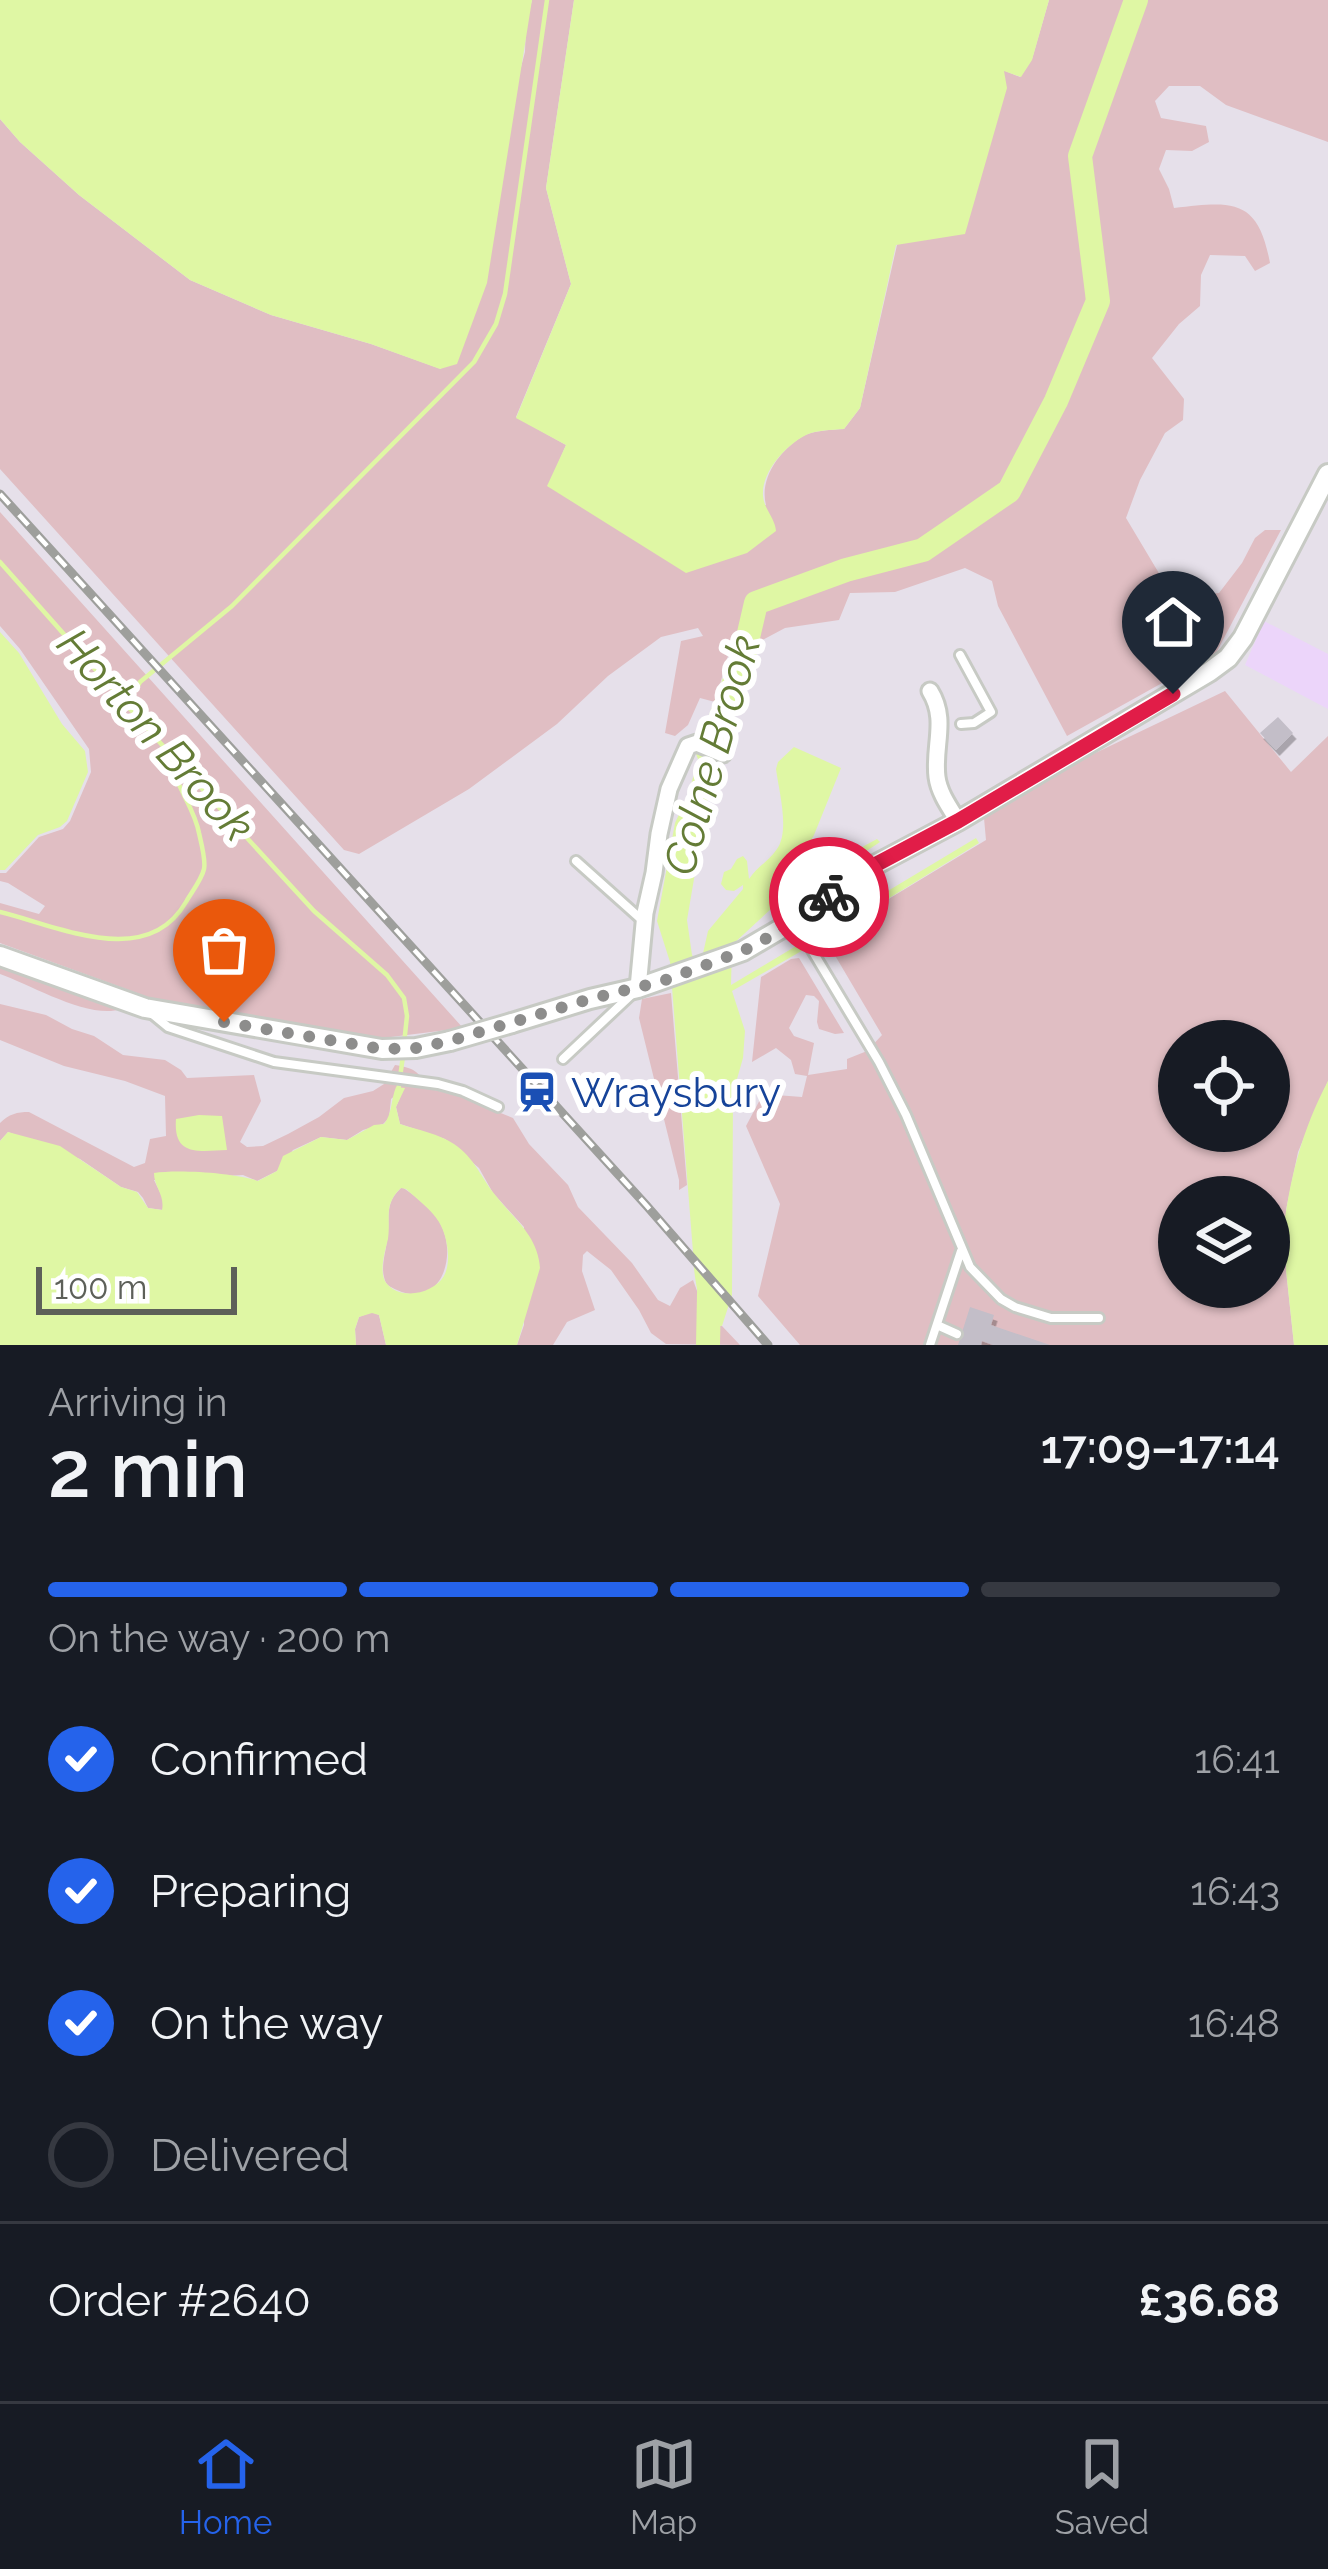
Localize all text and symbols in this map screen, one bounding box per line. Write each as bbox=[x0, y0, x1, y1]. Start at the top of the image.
pin bbox=[1122, 571, 1224, 694]
icon: home bbox=[1140, 589, 1206, 655]
water label: Horton Brook bbox=[47, 618, 265, 852]
water label: Colne Brook bbox=[652, 629, 772, 881]
courier bbox=[769, 837, 889, 957]
icon: bike bbox=[796, 864, 862, 930]
pin bbox=[173, 899, 275, 1022]
icon: bag bbox=[191, 917, 257, 983]
map controls bbox=[1158, 1020, 1290, 1308]
button: locate bbox=[1158, 1020, 1290, 1152]
place label: Wraysbury bbox=[571, 1068, 781, 1117]
station icon: Wraysbury bbox=[514, 1069, 560, 1115]
button: layers bbox=[1158, 1176, 1290, 1308]
scale bar bbox=[36, 1261, 237, 1314]
text: 100 m bbox=[54, 1268, 147, 1307]
text: Arriving in bbox=[48, 1379, 228, 1425]
text: 17:09–17:14 bbox=[1041, 1421, 1280, 1474]
text: 2 min bbox=[48, 1424, 248, 1515]
text: On the way · 200 m bbox=[48, 1615, 390, 1661]
icon: check bbox=[48, 1726, 114, 1792]
text: Confirmed bbox=[150, 1733, 368, 1786]
text: 16:41 bbox=[1194, 1736, 1280, 1782]
icon: check bbox=[48, 1858, 114, 1924]
text: Preparing bbox=[150, 1865, 351, 1918]
text: 16:43 bbox=[1190, 1868, 1280, 1914]
icon: check bbox=[48, 1990, 114, 2056]
text: On the way bbox=[150, 1997, 384, 2050]
text: 16:48 bbox=[1188, 2000, 1280, 2046]
text: Delivered bbox=[150, 2129, 350, 2182]
text: Order #2640 bbox=[48, 2274, 311, 2327]
text: £36.68 bbox=[1138, 2274, 1280, 2327]
tab: Home bbox=[179, 2431, 272, 2542]
tab: Map bbox=[630, 2431, 697, 2542]
tab: Saved bbox=[1055, 2431, 1149, 2542]

